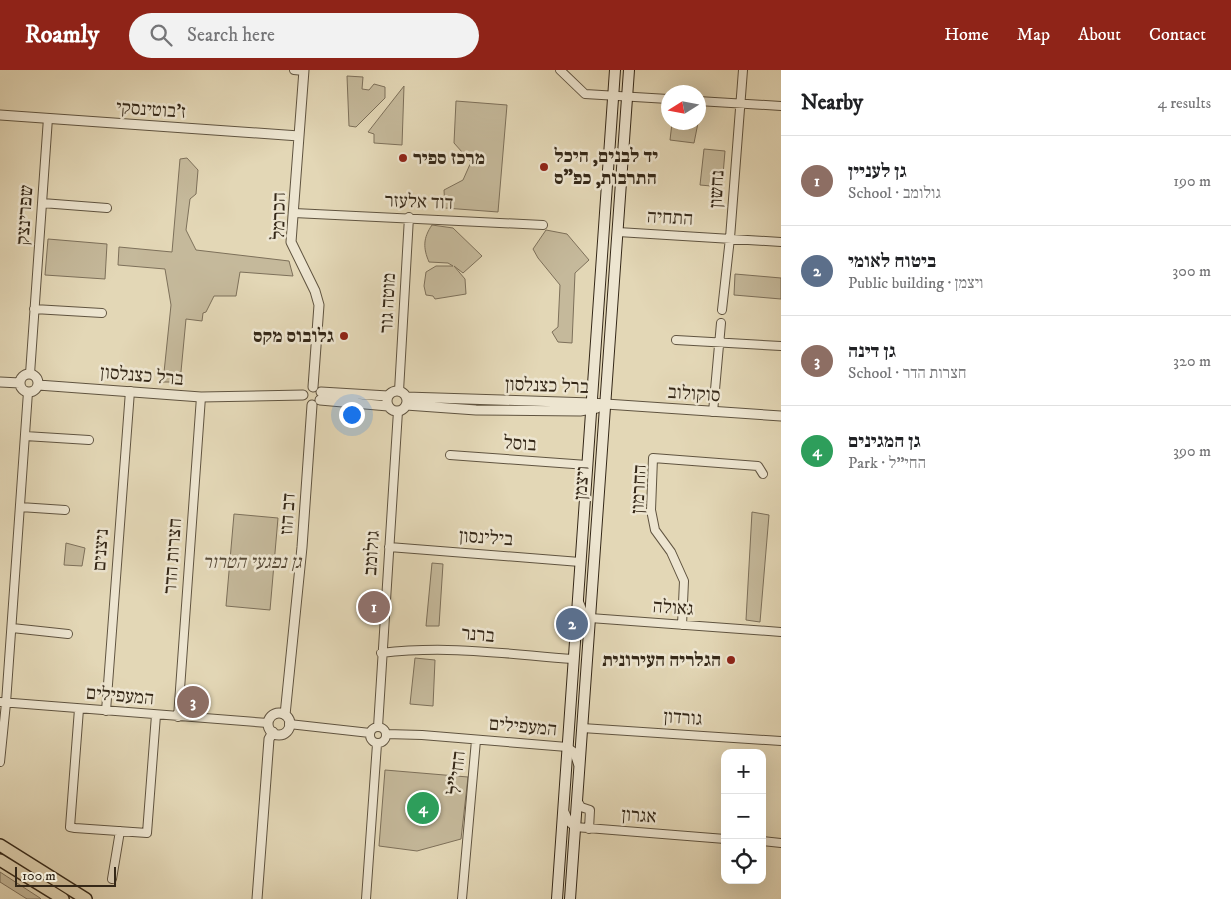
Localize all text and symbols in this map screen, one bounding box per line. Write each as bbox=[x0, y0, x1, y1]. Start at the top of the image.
search box bbox=[129, 13, 479, 58]
text: Roamly bbox=[25, 20, 99, 50]
icon: search bbox=[147, 21, 175, 49]
text: Search here bbox=[187, 24, 275, 47]
text: Home bbox=[944, 24, 989, 46]
text: Map bbox=[1017, 24, 1050, 46]
text: About bbox=[1078, 24, 1121, 46]
text: Contact bbox=[1149, 24, 1206, 46]
north arrow bbox=[661, 85, 706, 130]
text: Nearby bbox=[801, 90, 863, 116]
text: 4 results bbox=[1158, 93, 1211, 113]
street label: ז'בוטינסקי bbox=[115, 96, 187, 124]
place label: יד לבנים, היכל התרבות, כפ"ס bbox=[554, 145, 658, 190]
place label: מרכז ספיר bbox=[413, 147, 485, 170]
marker: מרכז ספיר bbox=[397, 152, 409, 164]
text: גן לעניין bbox=[848, 160, 907, 183]
marker: יד לבנים, היכל התרבות, כפ"ס bbox=[538, 161, 550, 173]
street label: נחשון bbox=[705, 169, 729, 209]
text: 1 bbox=[814, 171, 820, 191]
text: 190 m bbox=[1173, 171, 1211, 191]
text: School · גולומב bbox=[848, 183, 941, 203]
street label: שפרינצק bbox=[11, 184, 39, 246]
street label: דוד אלעזר bbox=[384, 189, 454, 215]
street label: הכרמל bbox=[267, 192, 291, 240]
street label: התחיה bbox=[646, 205, 694, 231]
text: ביטוח לאומי bbox=[848, 250, 936, 273]
text: 2 bbox=[813, 261, 821, 281]
text: 300 m bbox=[1172, 261, 1211, 281]
street label: מוטה גור bbox=[375, 272, 401, 334]
text: Public building · ויצמן bbox=[848, 273, 983, 293]
place label: גלובוס מקס bbox=[253, 325, 334, 348]
marker: גלובוס מקס bbox=[338, 330, 350, 342]
text: גן דינה bbox=[848, 340, 896, 363]
text: 3 bbox=[814, 351, 820, 371]
text: 320 m bbox=[1173, 351, 1211, 371]
street label: ברל כצנלסון bbox=[99, 361, 185, 391]
text: School · חצרות הדר bbox=[848, 363, 967, 383]
street label: ברל כצנלסון bbox=[505, 373, 589, 399]
street label: סוקולוב bbox=[667, 381, 721, 407]
your location bbox=[339, 402, 365, 428]
text: גן המגינים bbox=[848, 430, 921, 453]
street label: בוסל bbox=[503, 431, 537, 457]
text: 4 bbox=[812, 441, 822, 461]
text: 390 m bbox=[1173, 441, 1211, 461]
text: Park · החי"ל bbox=[848, 453, 926, 473]
street label: החרמון bbox=[626, 464, 652, 514]
street label: ויצמן bbox=[569, 465, 595, 501]
street label: דב הוז bbox=[275, 492, 301, 536]
street label: חצרות הדר bbox=[159, 517, 187, 595]
street label: בילינסון bbox=[458, 525, 514, 551]
street label: ניצנים bbox=[88, 528, 114, 572]
street label: גולומב bbox=[359, 530, 385, 576]
park label: גן נפגעי הטרור bbox=[202, 551, 303, 574]
pin: 1 bbox=[358, 588, 390, 626]
street label: גאולה bbox=[652, 595, 694, 621]
pin: 2 bbox=[556, 605, 588, 643]
street label: ברנר bbox=[460, 622, 496, 648]
place label: הגלריה העירונית bbox=[602, 649, 721, 672]
marker: הגלריה העירונית bbox=[725, 654, 737, 666]
street label: המעפילים bbox=[85, 682, 155, 710]
pin: 3 bbox=[177, 683, 209, 721]
street label: גורדון bbox=[663, 705, 703, 731]
street label: המעפילים bbox=[488, 713, 558, 741]
map controls bbox=[721, 749, 766, 884]
button: + bbox=[721, 749, 766, 794]
street label: החי"ל bbox=[443, 750, 471, 796]
pin: 4 bbox=[407, 789, 439, 827]
button: − bbox=[721, 794, 766, 839]
street label: אגרון bbox=[621, 803, 657, 829]
button: locate bbox=[721, 839, 766, 884]
scale bar bbox=[15, 864, 116, 887]
text: 100 m bbox=[22, 867, 56, 885]

